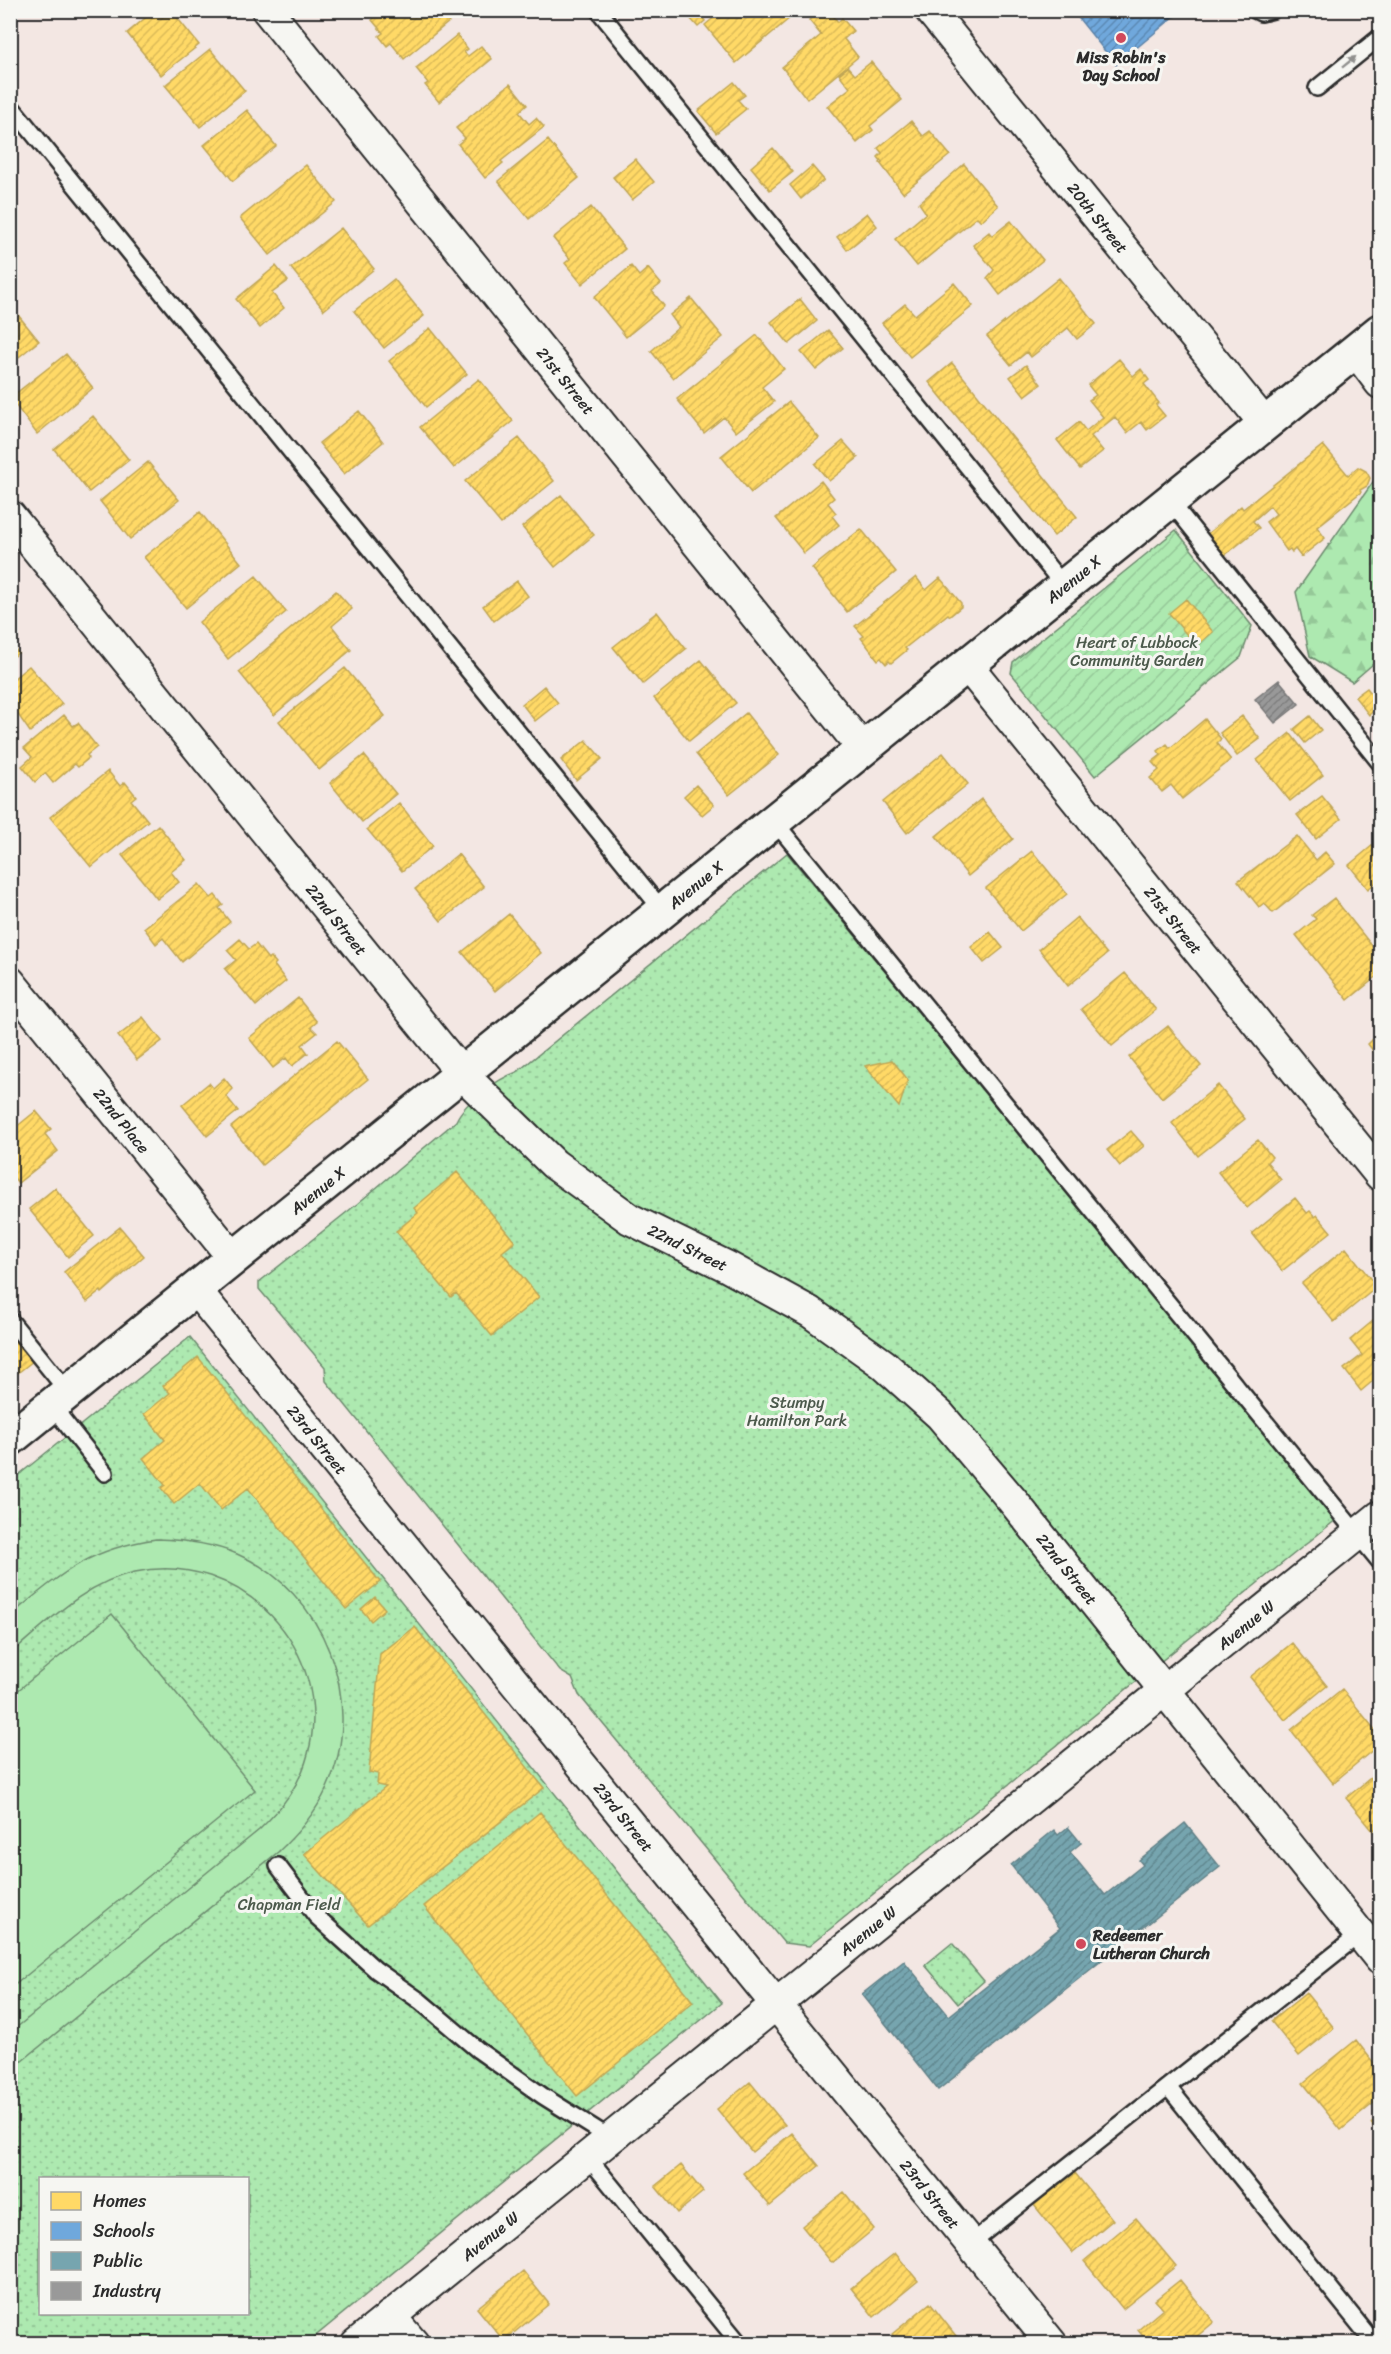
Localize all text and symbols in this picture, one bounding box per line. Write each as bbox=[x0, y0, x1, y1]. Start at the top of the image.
marker: Miss Robin's Day School bbox=[1114, 31, 1128, 45]
place label: Miss Robin's Day School bbox=[1075, 43, 1166, 90]
one-way arrow bbox=[1341, 56, 1357, 69]
street label: 20th Street bbox=[1060, 175, 1136, 260]
street label: 21st Street bbox=[529, 340, 603, 421]
street label: Avenue X bbox=[1038, 546, 1109, 611]
park label: Heart of Lubbock Community Garden bbox=[1070, 628, 1204, 675]
street label: Avenue X bbox=[660, 852, 731, 917]
street label: 22nd Street bbox=[298, 877, 375, 962]
street label: 21st Street bbox=[1137, 879, 1210, 961]
street label: 22nd Place bbox=[86, 1081, 158, 1160]
street label: Avenue X bbox=[282, 1158, 353, 1223]
street label: 22nd Street bbox=[643, 1215, 733, 1279]
park label: Stumpy Hamilton Park bbox=[747, 1388, 847, 1435]
street label: 23rd Street bbox=[280, 1398, 355, 1481]
street label: 22nd Street bbox=[1029, 1526, 1105, 1612]
street label: Avenue W bbox=[1209, 1592, 1281, 1658]
street label: 23rd Street bbox=[586, 1775, 661, 1858]
park label: Chapman Field bbox=[238, 1890, 342, 1919]
street label: Avenue W bbox=[831, 1897, 904, 1963]
place label: Redeemer Lutheran Church bbox=[1092, 1921, 1210, 1968]
marker: Redeemer Lutheran Church bbox=[1074, 1937, 1088, 1951]
street label: 23rd Street bbox=[893, 2152, 968, 2236]
legend bbox=[39, 2177, 249, 2315]
text: Homes bbox=[93, 2185, 147, 2217]
street label: Avenue W bbox=[454, 2203, 526, 2269]
text: Schools bbox=[93, 2215, 155, 2247]
text: Public bbox=[93, 2245, 143, 2277]
text: Industry bbox=[92, 2275, 162, 2307]

